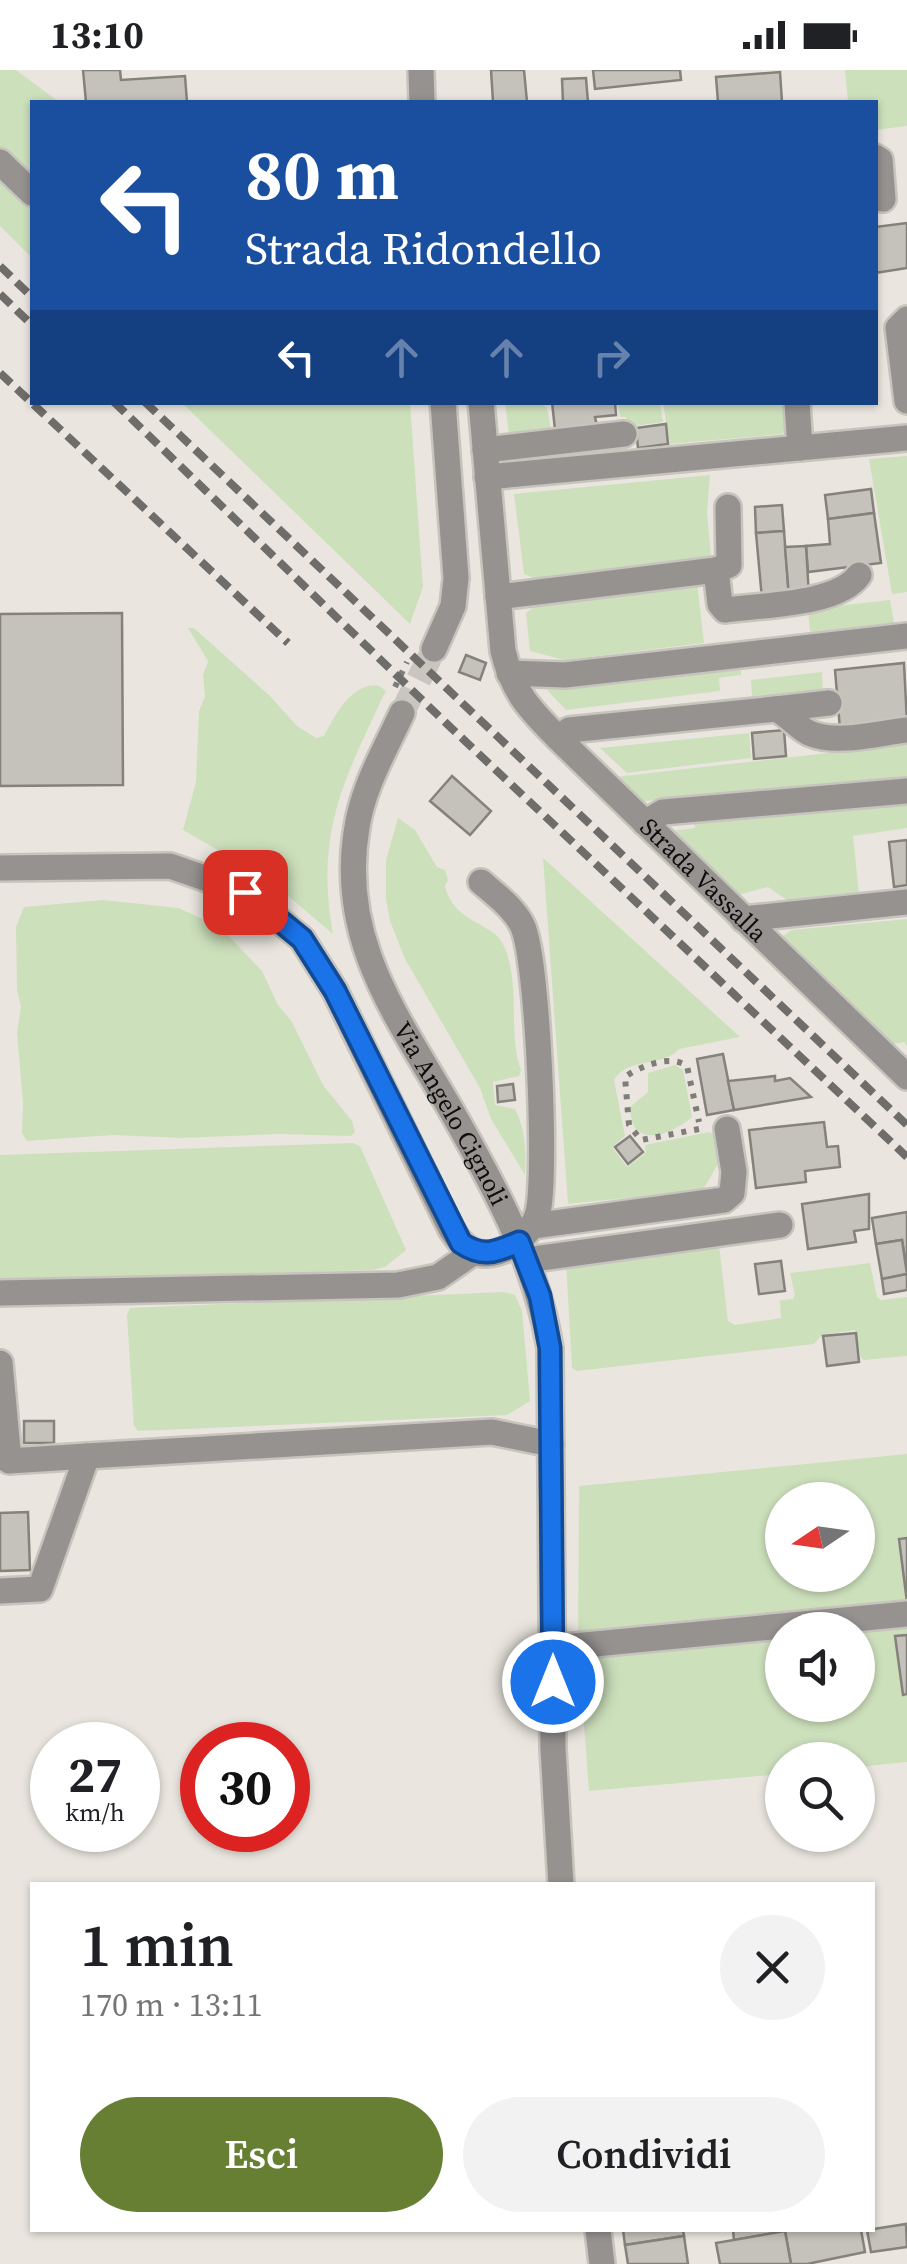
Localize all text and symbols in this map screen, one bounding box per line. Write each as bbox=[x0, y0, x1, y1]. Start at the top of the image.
text: 13:10 bbox=[50, 9, 144, 61]
text: 80 m bbox=[245, 126, 399, 222]
icon: left bbox=[80, 140, 210, 270]
text: Strada Ridondello bbox=[245, 217, 602, 279]
icon: left bbox=[269, 330, 324, 385]
icon: ahead bbox=[374, 330, 429, 385]
icon: ahead bbox=[479, 330, 534, 385]
icon: right bbox=[584, 330, 639, 385]
street label: Strada Vassalla bbox=[633, 810, 775, 950]
pin bbox=[203, 850, 288, 935]
icon: arrive bbox=[218, 865, 273, 920]
street label: Via Angelo Cignoli bbox=[386, 1015, 517, 1211]
north arrow bbox=[765, 1482, 875, 1592]
map controls bbox=[765, 1482, 875, 1852]
button: sound bbox=[765, 1612, 875, 1722]
position arrow bbox=[501, 1630, 605, 1734]
speed limit sign: 30 bbox=[180, 1722, 310, 1852]
text: 27 bbox=[68, 1740, 122, 1809]
button: search bbox=[765, 1742, 875, 1852]
text: km/h bbox=[65, 1795, 125, 1829]
text: 1 min bbox=[80, 1904, 234, 1986]
button: close bbox=[720, 1915, 825, 2020]
text: 170 m · 13:11 bbox=[80, 1983, 262, 2027]
button: Esci bbox=[80, 2097, 443, 2212]
button: Condividi bbox=[463, 2097, 825, 2212]

